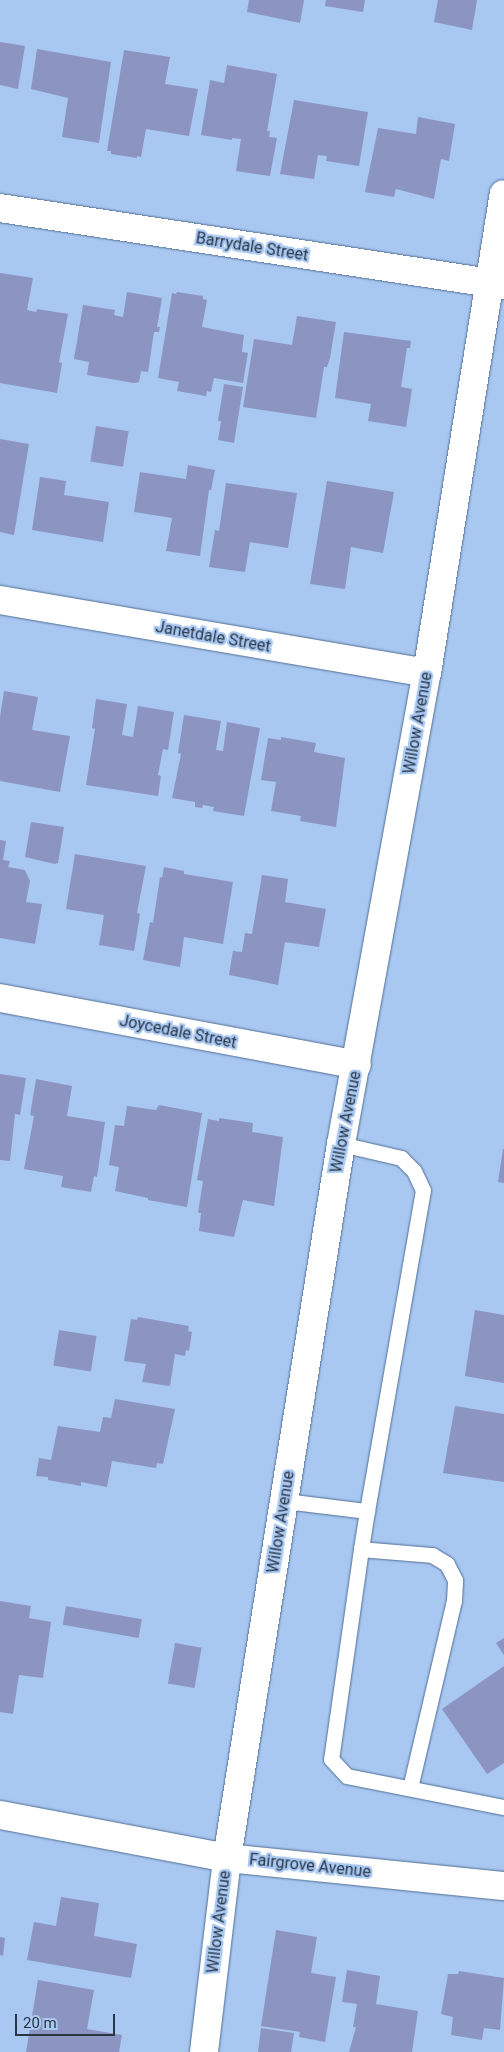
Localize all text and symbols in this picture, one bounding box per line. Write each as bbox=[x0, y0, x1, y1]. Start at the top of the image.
street label: Barrydale Street bbox=[194, 229, 310, 265]
street label: Janetdale Street bbox=[154, 617, 272, 657]
street label: Willow Avenue bbox=[400, 670, 436, 776]
street label: Joycedale Street bbox=[118, 1011, 238, 1053]
street label: Willow Avenue bbox=[327, 1069, 365, 1175]
street label: Willow Avenue bbox=[263, 1469, 299, 1575]
street label: Fairgrove Avenue bbox=[248, 1850, 372, 1882]
street label: Willow Avenue bbox=[203, 1870, 235, 1974]
scale bar bbox=[18, 2004, 118, 2036]
text: 20 m bbox=[23, 2014, 57, 2032]

